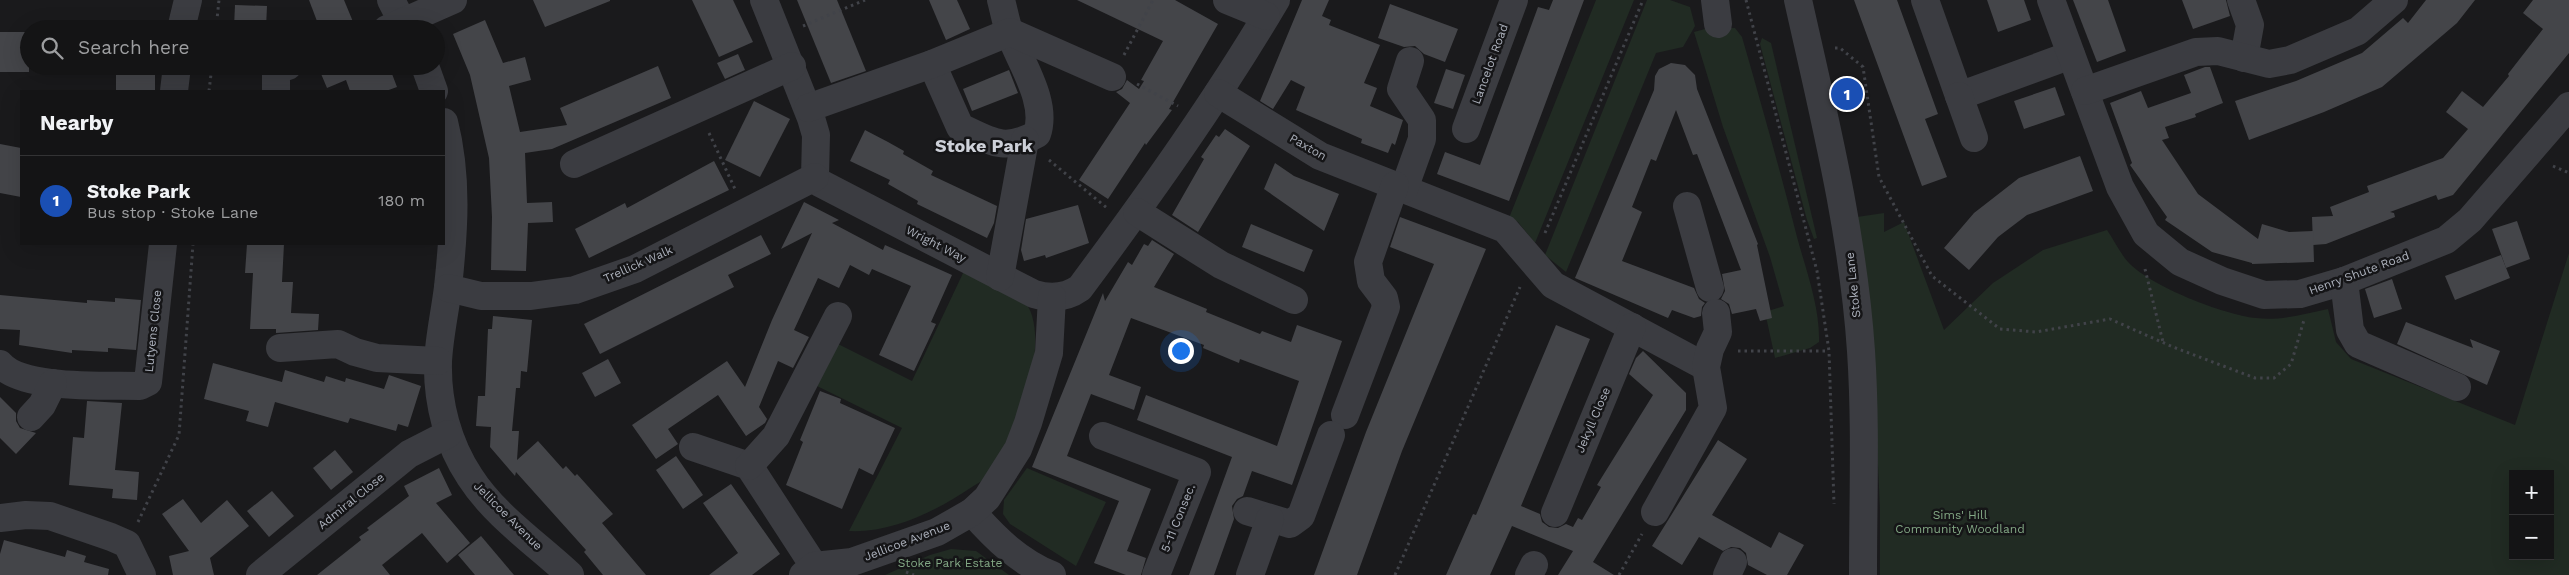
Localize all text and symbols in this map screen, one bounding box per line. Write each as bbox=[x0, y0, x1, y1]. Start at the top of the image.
search box bbox=[20, 20, 445, 75]
street label: Lancelot Road bbox=[1469, 22, 1511, 106]
icon: search bbox=[38, 34, 66, 62]
text: Search here bbox=[78, 36, 189, 59]
pin: 1 bbox=[1831, 75, 1863, 113]
text: Nearby bbox=[40, 110, 113, 135]
street label: Paxton bbox=[1287, 131, 1329, 163]
district label: Stoke Park bbox=[935, 135, 1034, 156]
text: Stoke Park bbox=[87, 180, 190, 203]
text: 1 bbox=[53, 191, 59, 210]
text: 180 m bbox=[378, 191, 425, 210]
text: Bus stop · Stoke Lane bbox=[87, 203, 258, 222]
street label: Wright Way bbox=[904, 223, 969, 265]
street label: Trellick Walk bbox=[601, 242, 675, 285]
street label: Henry Shute Road bbox=[2307, 248, 2411, 298]
street label: Stoke Lane bbox=[1843, 251, 1863, 318]
street label: Lutyens Close bbox=[142, 289, 164, 373]
your location bbox=[1168, 338, 1194, 364]
street label: Jekyll Close bbox=[1573, 385, 1613, 455]
street label: Admiral Close bbox=[315, 470, 387, 532]
map controls bbox=[2509, 470, 2554, 560]
button: + bbox=[2509, 470, 2554, 515]
street label: Jellicoe Avenue bbox=[471, 479, 545, 553]
street label: 5-11 Consec. bbox=[1158, 482, 1198, 554]
park label: Sims' Hill Community Woodland bbox=[1895, 508, 2025, 536]
button: − bbox=[2509, 515, 2554, 560]
street label: Jellicoe Avenue bbox=[862, 518, 952, 564]
park label: Stoke Park Estate bbox=[898, 556, 1002, 570]

